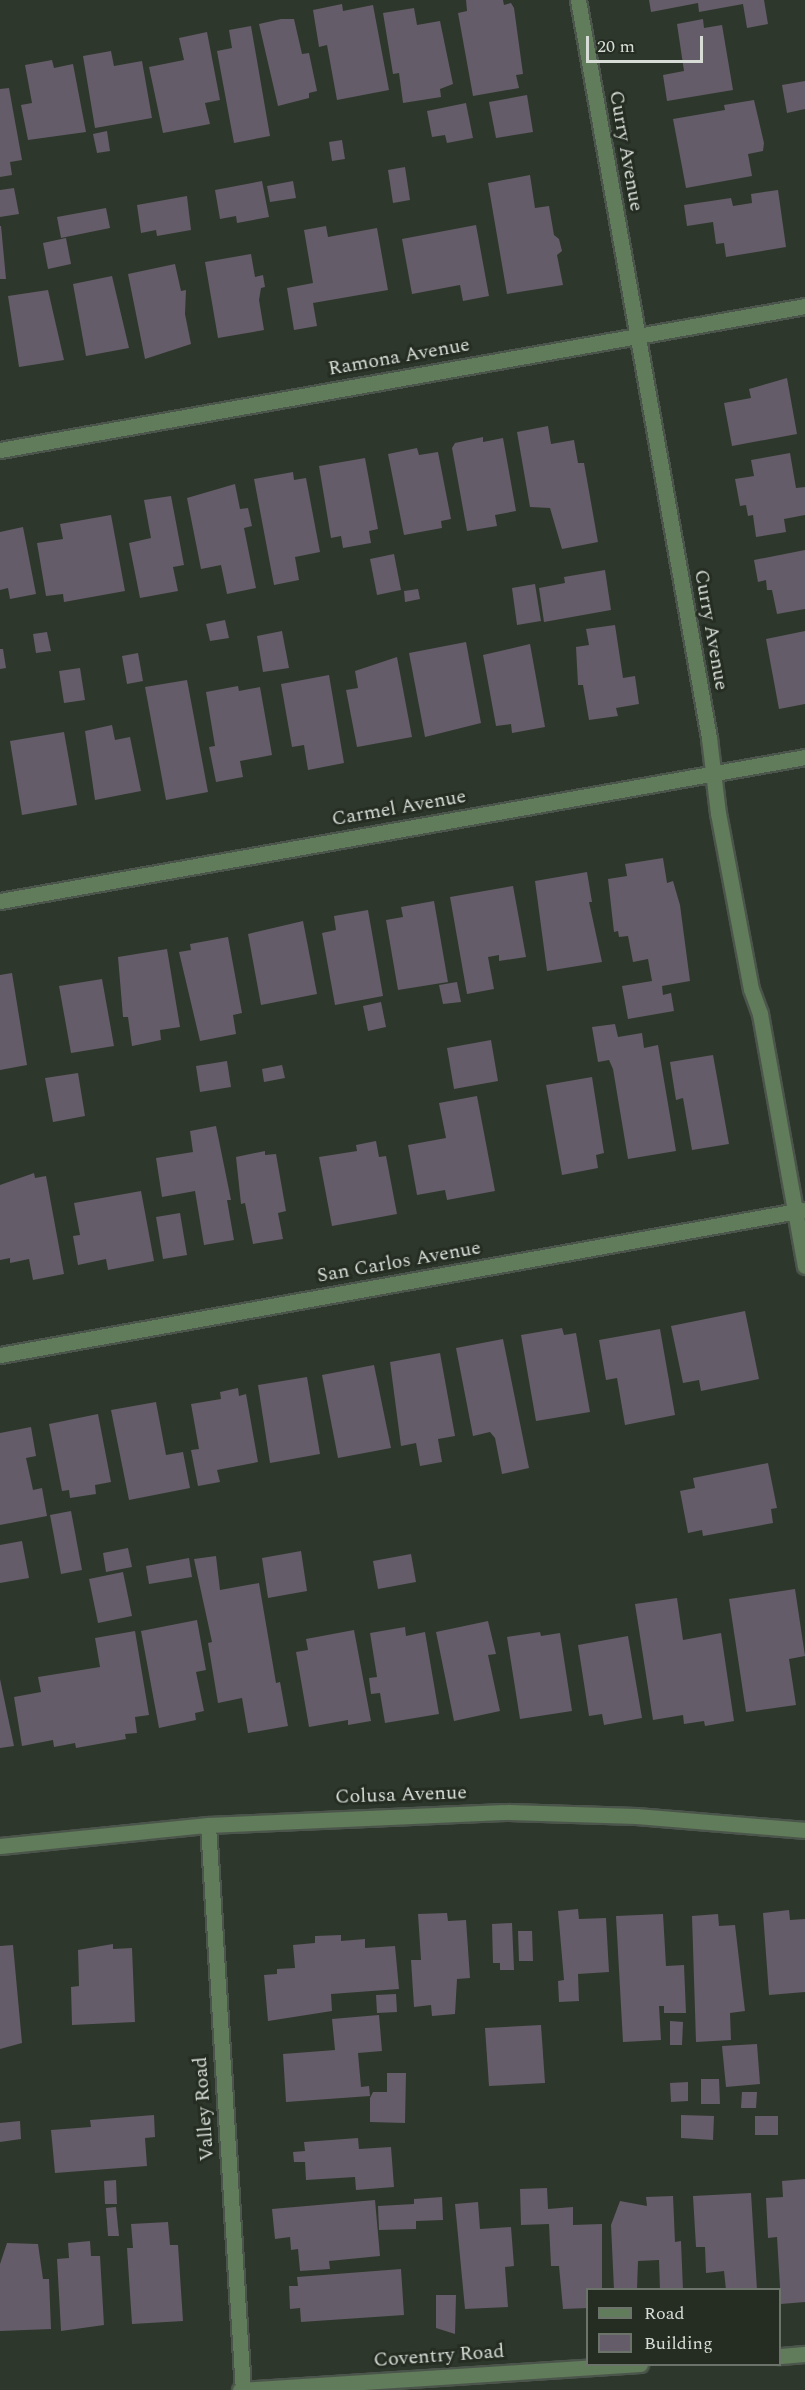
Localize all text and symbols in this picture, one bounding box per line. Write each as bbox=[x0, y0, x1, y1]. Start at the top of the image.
scale bar bbox=[589, 24, 706, 62]
text: 20 m bbox=[597, 33, 635, 60]
street label: Curry Avenue bbox=[604, 89, 648, 213]
street label: Ramona Avenue bbox=[326, 333, 472, 381]
street label: Curry Avenue bbox=[689, 568, 733, 692]
street label: Carmel Avenue bbox=[330, 784, 468, 832]
street label: San Carlos Avenue bbox=[315, 1236, 483, 1288]
street label: Colusa Avenue bbox=[335, 1781, 467, 1809]
street label: Valley Road bbox=[188, 2056, 220, 2162]
legend bbox=[586, 2288, 781, 2366]
text: Road bbox=[644, 2300, 685, 2327]
text: Building bbox=[644, 2330, 713, 2357]
street label: Coventry Road bbox=[373, 2339, 505, 2373]

